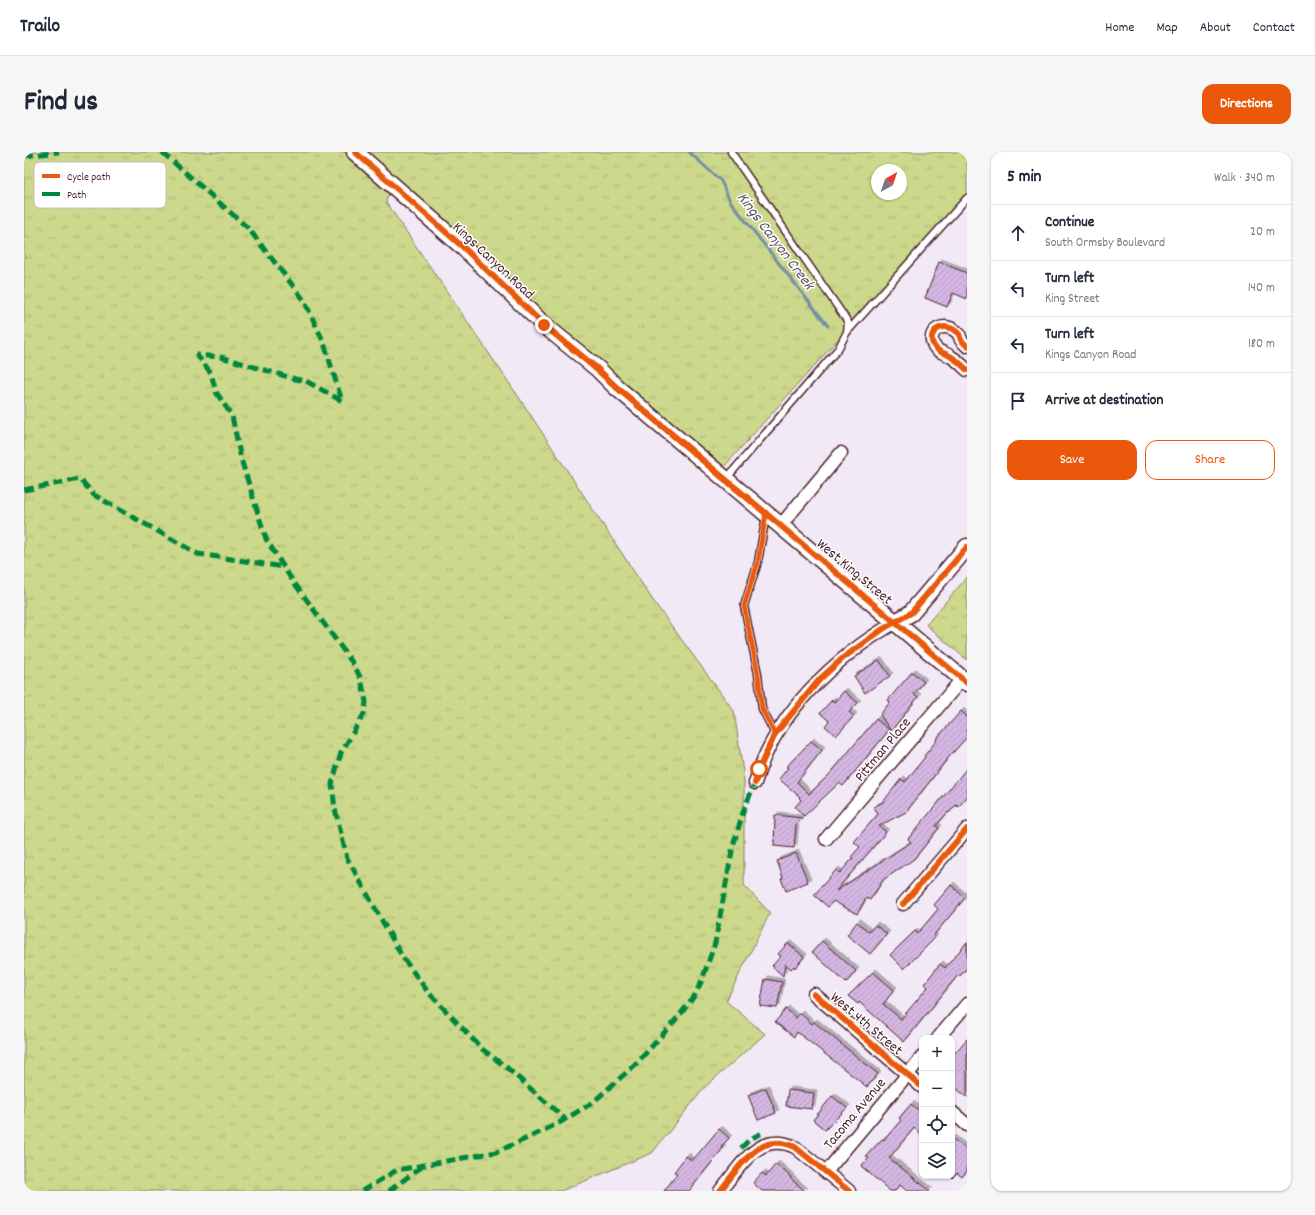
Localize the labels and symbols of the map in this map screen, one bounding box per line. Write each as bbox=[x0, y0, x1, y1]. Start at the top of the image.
legend bbox=[34, 162, 166, 208]
north arrow bbox=[871, 164, 907, 200]
text: Cycle path bbox=[67, 170, 111, 186]
text: Path bbox=[67, 188, 86, 204]
water label: Kings Canyon Creek bbox=[731, 188, 820, 296]
street label: Kings Canyon Road bbox=[447, 217, 539, 305]
route end bbox=[535, 316, 553, 334]
street label: West King Street bbox=[811, 534, 897, 611]
street label: Pittman Place bbox=[850, 713, 917, 787]
route start bbox=[750, 760, 768, 778]
street label: West 4th Street bbox=[825, 987, 907, 1062]
street label: Tacoma Avenue bbox=[819, 1073, 892, 1155]

